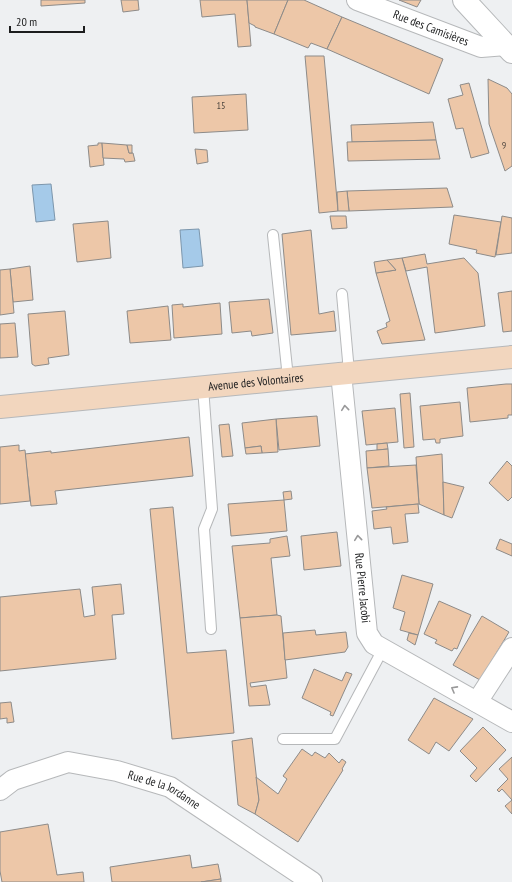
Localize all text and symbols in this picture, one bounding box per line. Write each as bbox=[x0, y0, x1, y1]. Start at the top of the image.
street label: Rue des Camisières bbox=[391, 6, 471, 49]
scale bar bbox=[10, 8, 84, 34]
text: 20 m bbox=[16, 14, 37, 29]
house number: 15 bbox=[217, 99, 226, 112]
house number: 9 bbox=[502, 139, 506, 152]
street label: Avenue des Volontaires bbox=[207, 369, 304, 394]
one-way arrow bbox=[341, 405, 350, 411]
one-way arrow bbox=[353, 535, 362, 541]
street label: Rue Pierre Jacobi bbox=[352, 552, 374, 624]
one-way arrow bbox=[451, 686, 458, 693]
street label: Rue de la Jordanne bbox=[126, 767, 203, 812]

